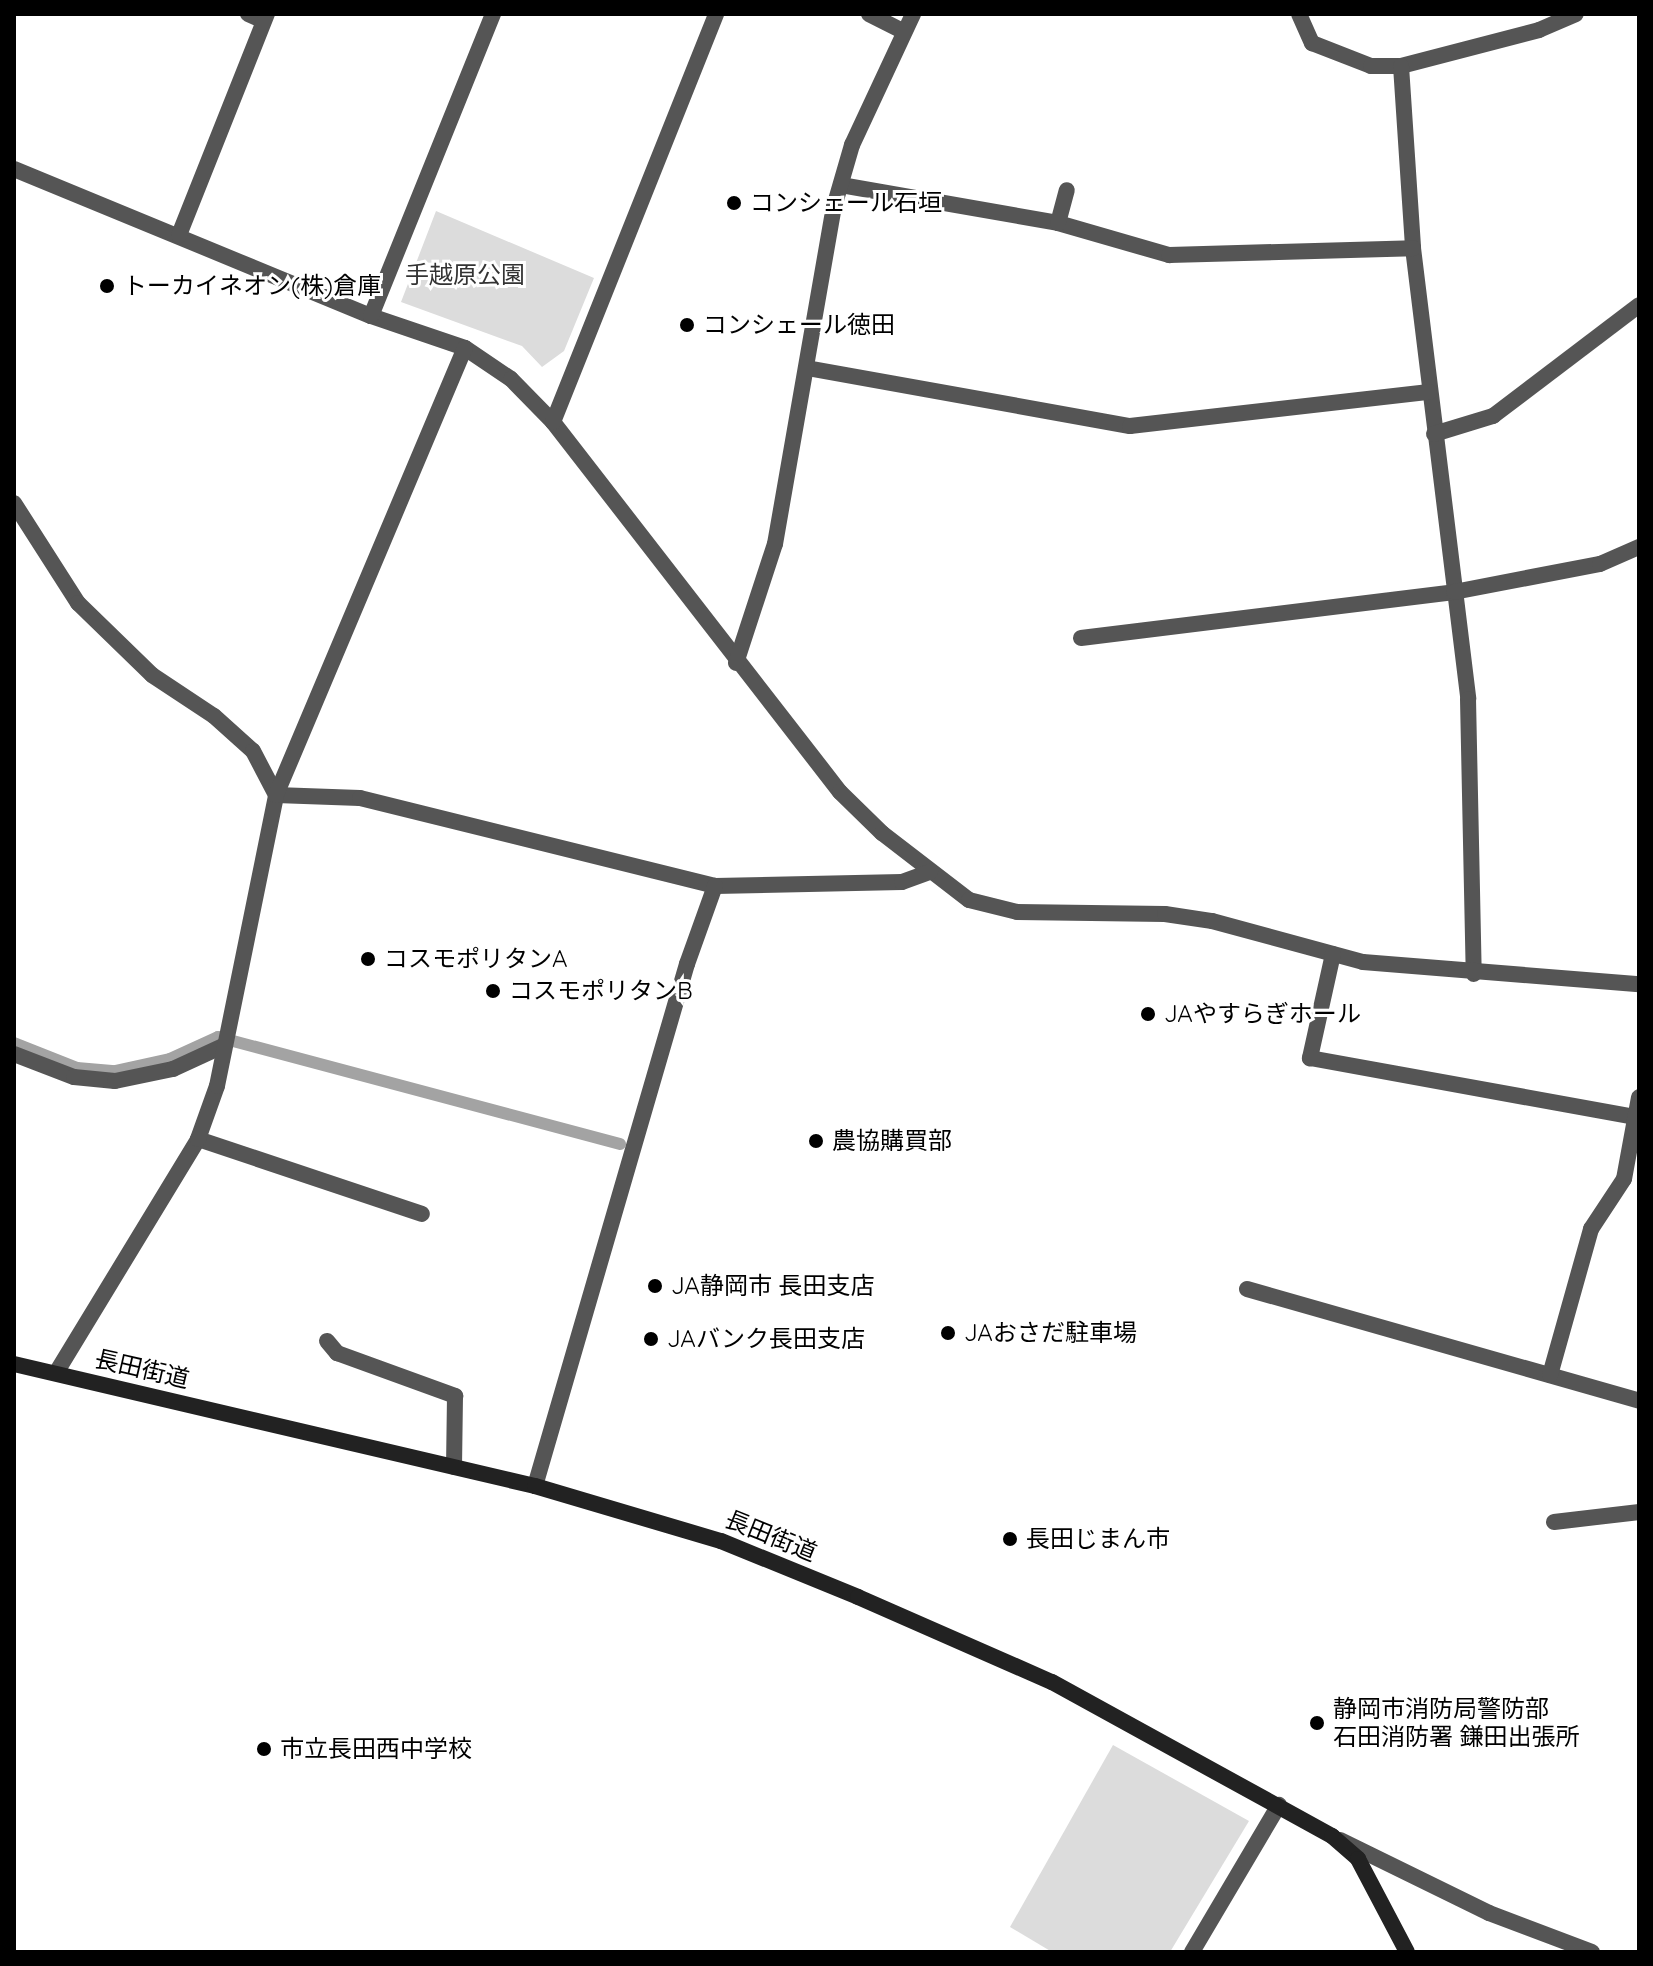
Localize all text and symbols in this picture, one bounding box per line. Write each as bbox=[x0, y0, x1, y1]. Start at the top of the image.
place label: コンシェール石垣 bbox=[750, 189, 942, 217]
marker: コンシェール石垣 bbox=[725, 194, 743, 212]
park label: 手越原公園 bbox=[405, 261, 525, 289]
place label: トーカイネオン(株)倉庫 bbox=[123, 272, 381, 300]
marker: トーカイネオン(株)倉庫 bbox=[98, 277, 116, 295]
place label: コンシェール徳田 bbox=[703, 311, 895, 339]
marker: コンシェール徳田 bbox=[678, 316, 696, 334]
place label: コスモポリタンA bbox=[384, 945, 568, 973]
marker: コスモポリタンA bbox=[359, 950, 377, 968]
place label: コスモポリタンB bbox=[509, 977, 693, 1005]
marker: コスモポリタンB bbox=[484, 982, 502, 1000]
place label: JAやすらぎホール bbox=[1164, 1000, 1361, 1028]
marker: JAやすらぎホール bbox=[1139, 1005, 1157, 1023]
place label: 農協購買部 bbox=[832, 1127, 952, 1155]
marker: 農協購買部 bbox=[807, 1132, 825, 1150]
place label: JA静岡市 長田支店 bbox=[671, 1272, 874, 1300]
marker: JA静岡市 長田支店 bbox=[646, 1277, 664, 1295]
place label: JAおさだ駐車場 bbox=[964, 1319, 1137, 1347]
marker: JAおさだ駐車場 bbox=[939, 1324, 957, 1342]
place label: JAバンク長田支店 bbox=[667, 1325, 864, 1353]
marker: JAバンク長田支店 bbox=[642, 1330, 660, 1348]
street label: 長田街道 bbox=[92, 1344, 192, 1394]
street label: 長田街道 bbox=[721, 1505, 821, 1567]
place label: 長田じまん市 bbox=[1026, 1525, 1170, 1553]
marker: 長田じまん市 bbox=[1001, 1530, 1019, 1548]
place label: 静岡市消防局警防部 石田消防署 鎌田出張所 bbox=[1333, 1695, 1580, 1751]
marker: 静岡市消防局警防部 石田消防署 鎌田出張所 bbox=[1308, 1714, 1326, 1732]
place label: 市立長田西中学校 bbox=[280, 1735, 472, 1763]
marker: 市立長田西中学校 bbox=[255, 1740, 273, 1758]

